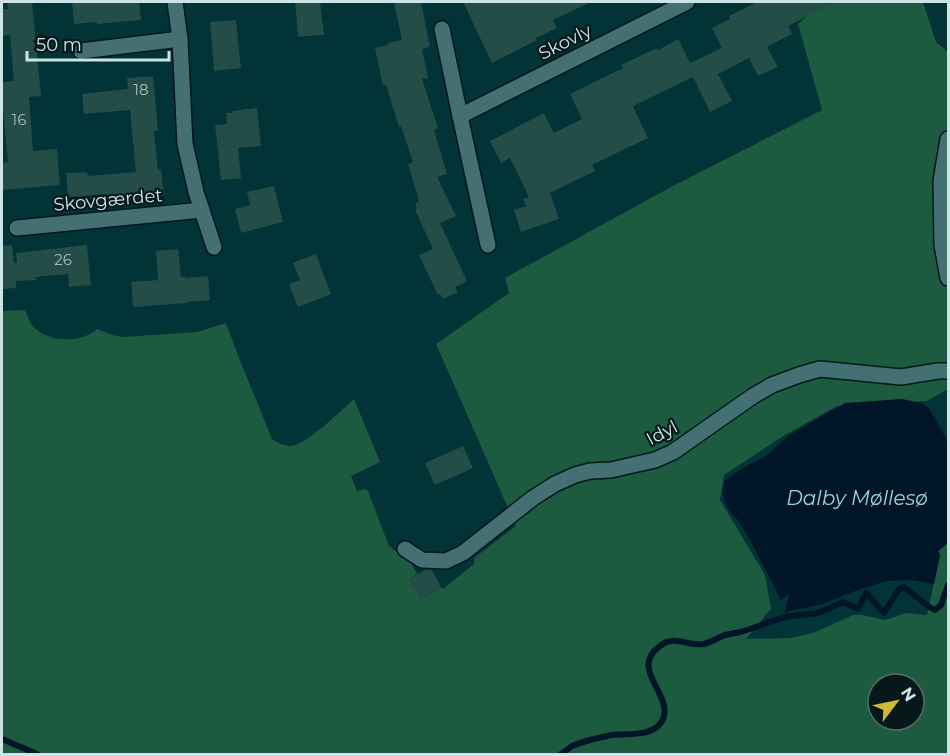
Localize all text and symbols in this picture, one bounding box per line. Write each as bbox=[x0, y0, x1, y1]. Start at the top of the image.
street label: Skovly bbox=[535, 19, 595, 65]
scale bar bbox=[27, 24, 170, 62]
text: 50 m bbox=[36, 34, 82, 56]
house number: 18 bbox=[134, 80, 149, 99]
house number: 16 bbox=[12, 110, 26, 129]
street label: Skovgærdet bbox=[53, 184, 163, 216]
house number: 26 bbox=[54, 250, 72, 269]
street label: Idyl bbox=[643, 416, 681, 450]
water label: Dalby Møllesø bbox=[786, 486, 928, 510]
north arrow bbox=[866, 672, 926, 732]
text: N bbox=[897, 684, 920, 705]

